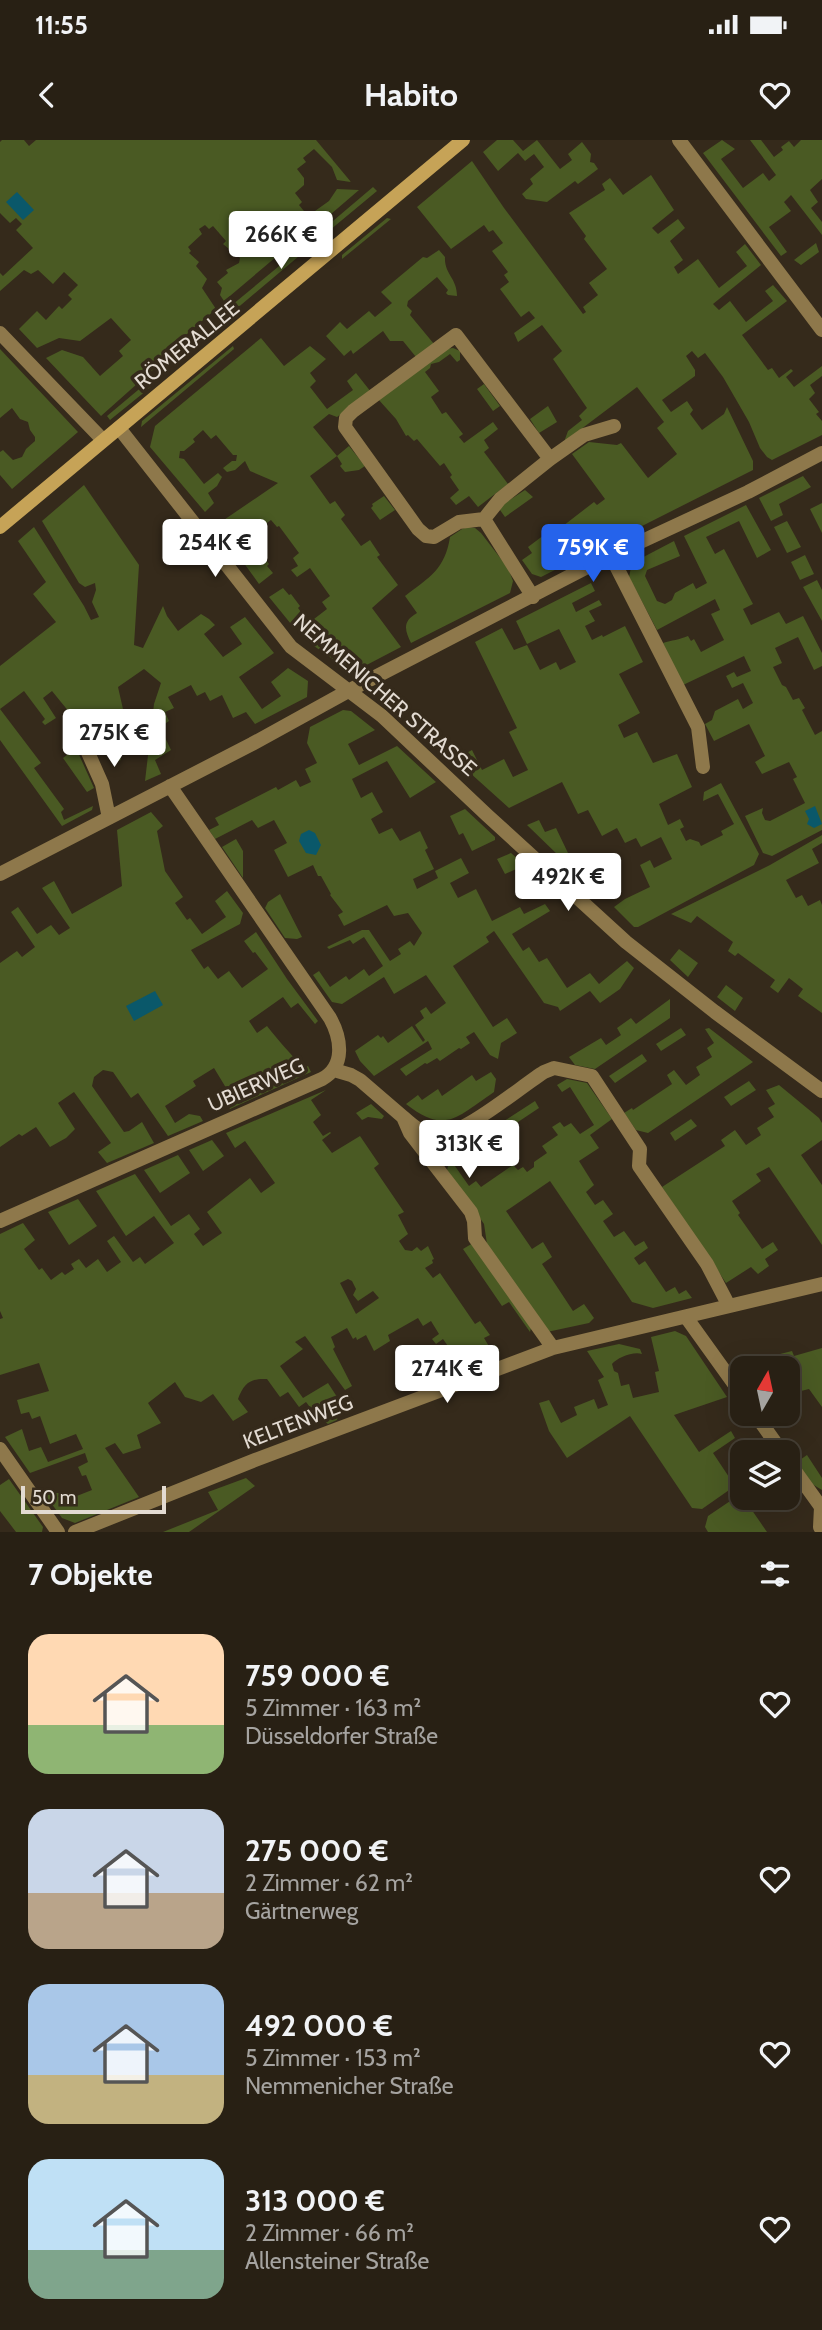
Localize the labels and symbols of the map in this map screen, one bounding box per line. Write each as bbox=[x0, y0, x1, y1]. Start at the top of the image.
pin: 266K € bbox=[224, 212, 338, 271]
street label: RÖMERALLEE bbox=[129, 295, 244, 394]
pin: 254K € bbox=[158, 520, 272, 579]
pin: 759K € bbox=[536, 524, 650, 584]
street label: NEMMENICHER STRASSE bbox=[289, 608, 482, 781]
pin: 275K € bbox=[57, 710, 171, 769]
pin: 492K € bbox=[511, 854, 625, 913]
street label: UBIERWEG bbox=[204, 1052, 308, 1117]
pin: 313K € bbox=[412, 1121, 526, 1180]
pin: 274K € bbox=[390, 1346, 504, 1405]
north arrow bbox=[730, 1356, 800, 1426]
street label: KELTENWEG bbox=[239, 1389, 356, 1454]
scale bar bbox=[21, 1483, 166, 1515]

